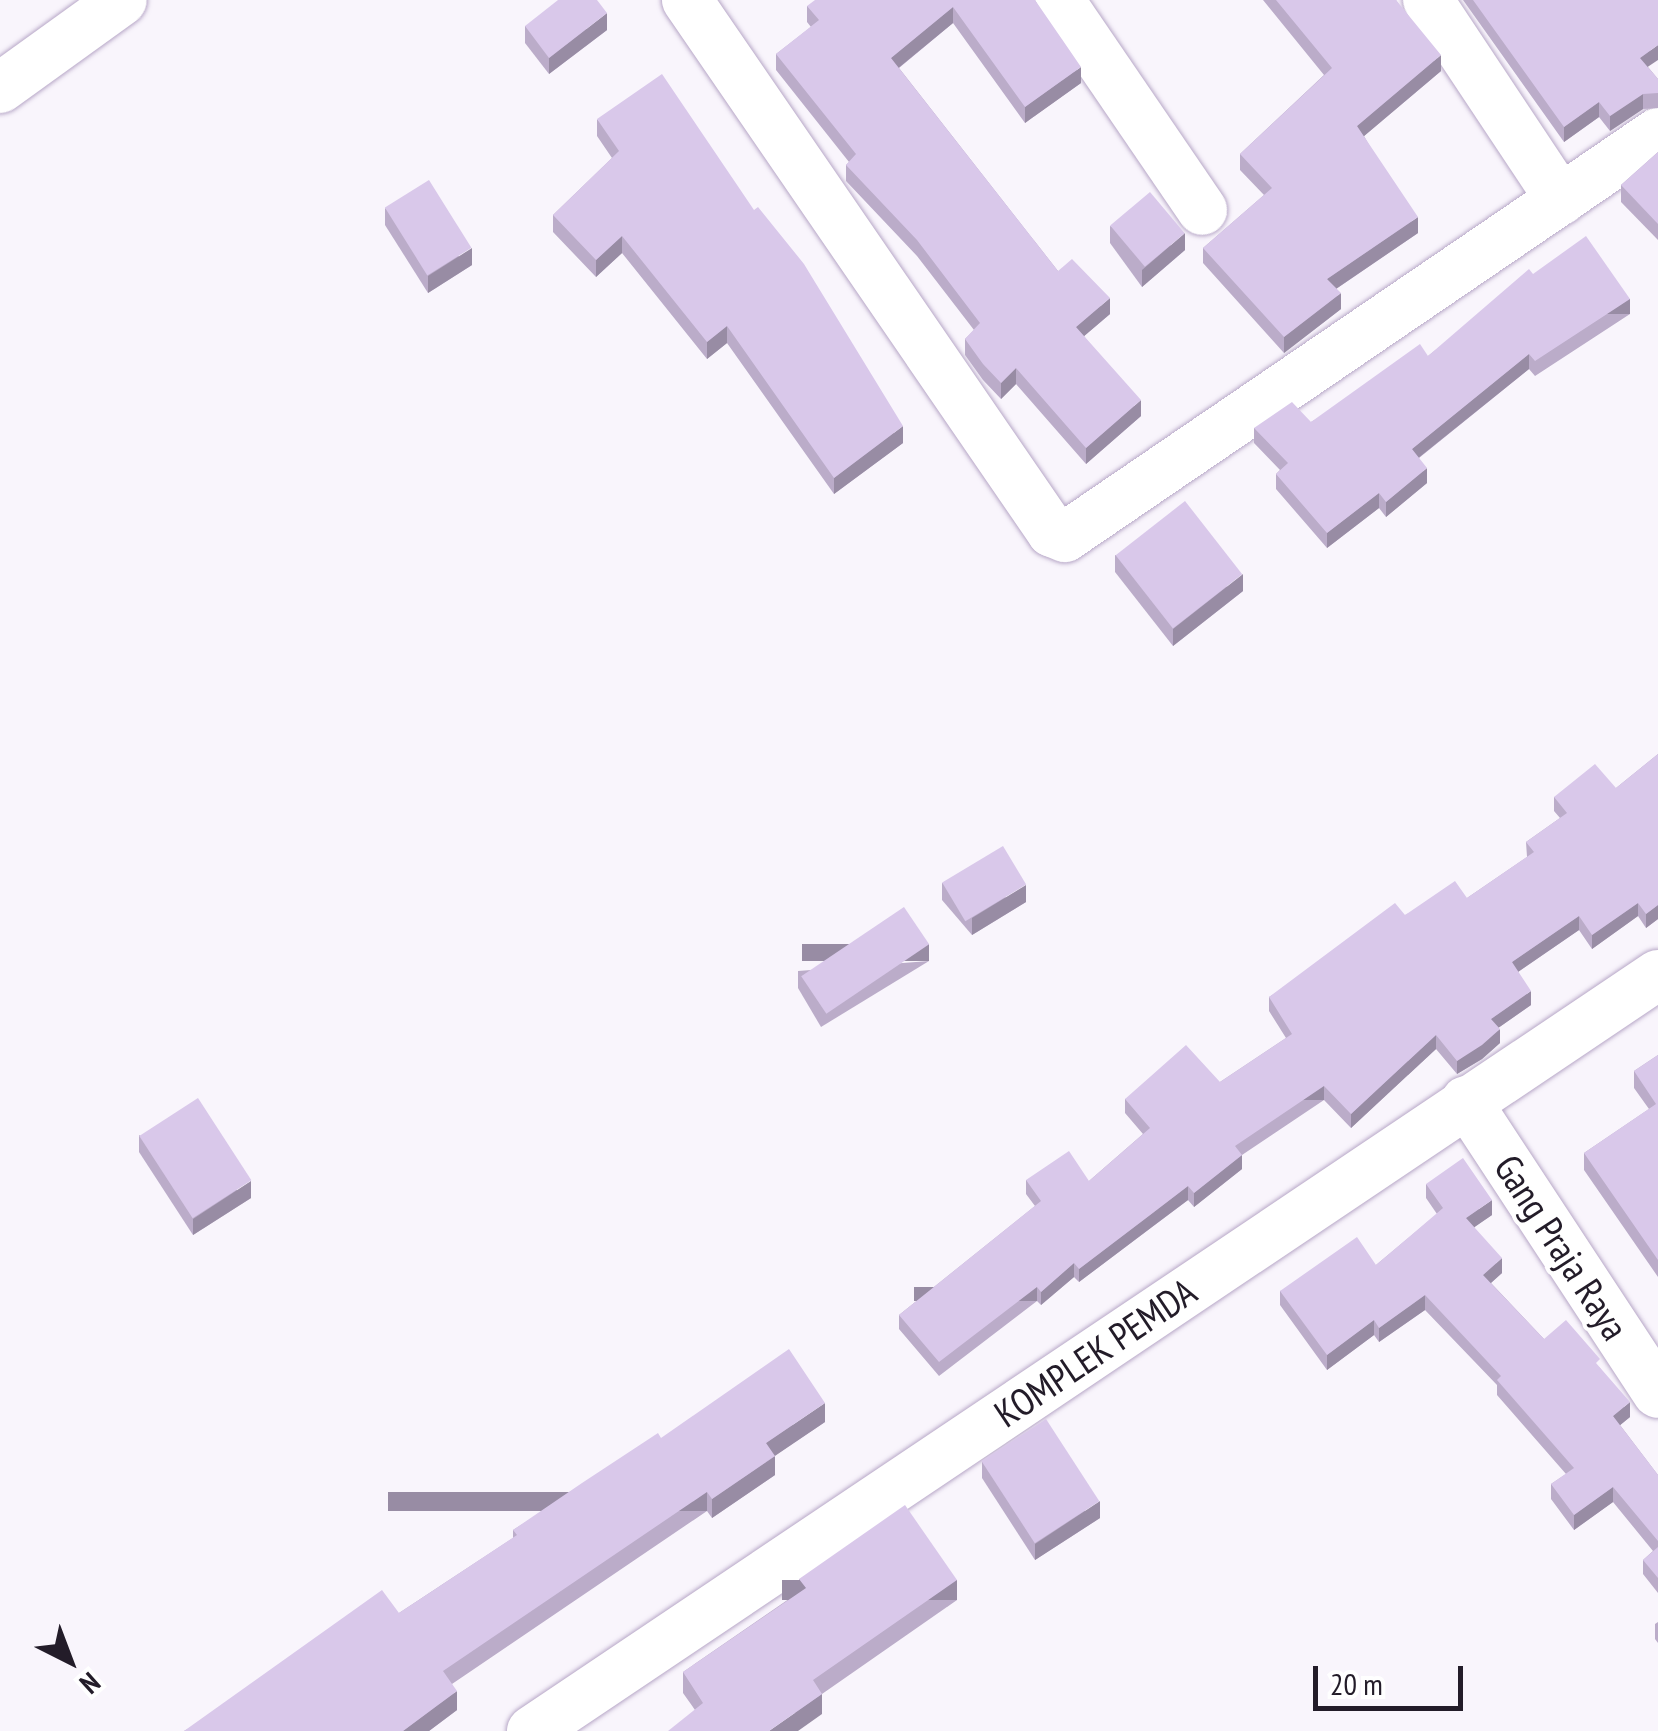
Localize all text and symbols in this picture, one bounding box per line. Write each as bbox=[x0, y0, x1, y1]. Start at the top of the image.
street label: Gang Praja Raya bbox=[1485, 1146, 1639, 1348]
street label: KOMPLEK PEMDA bbox=[985, 1268, 1205, 1436]
north arrow bbox=[20, 1611, 120, 1711]
scale bar bbox=[1318, 1646, 1468, 1708]
text: 20 m bbox=[1330, 1664, 1383, 1703]
text: N bbox=[72, 1665, 108, 1702]

